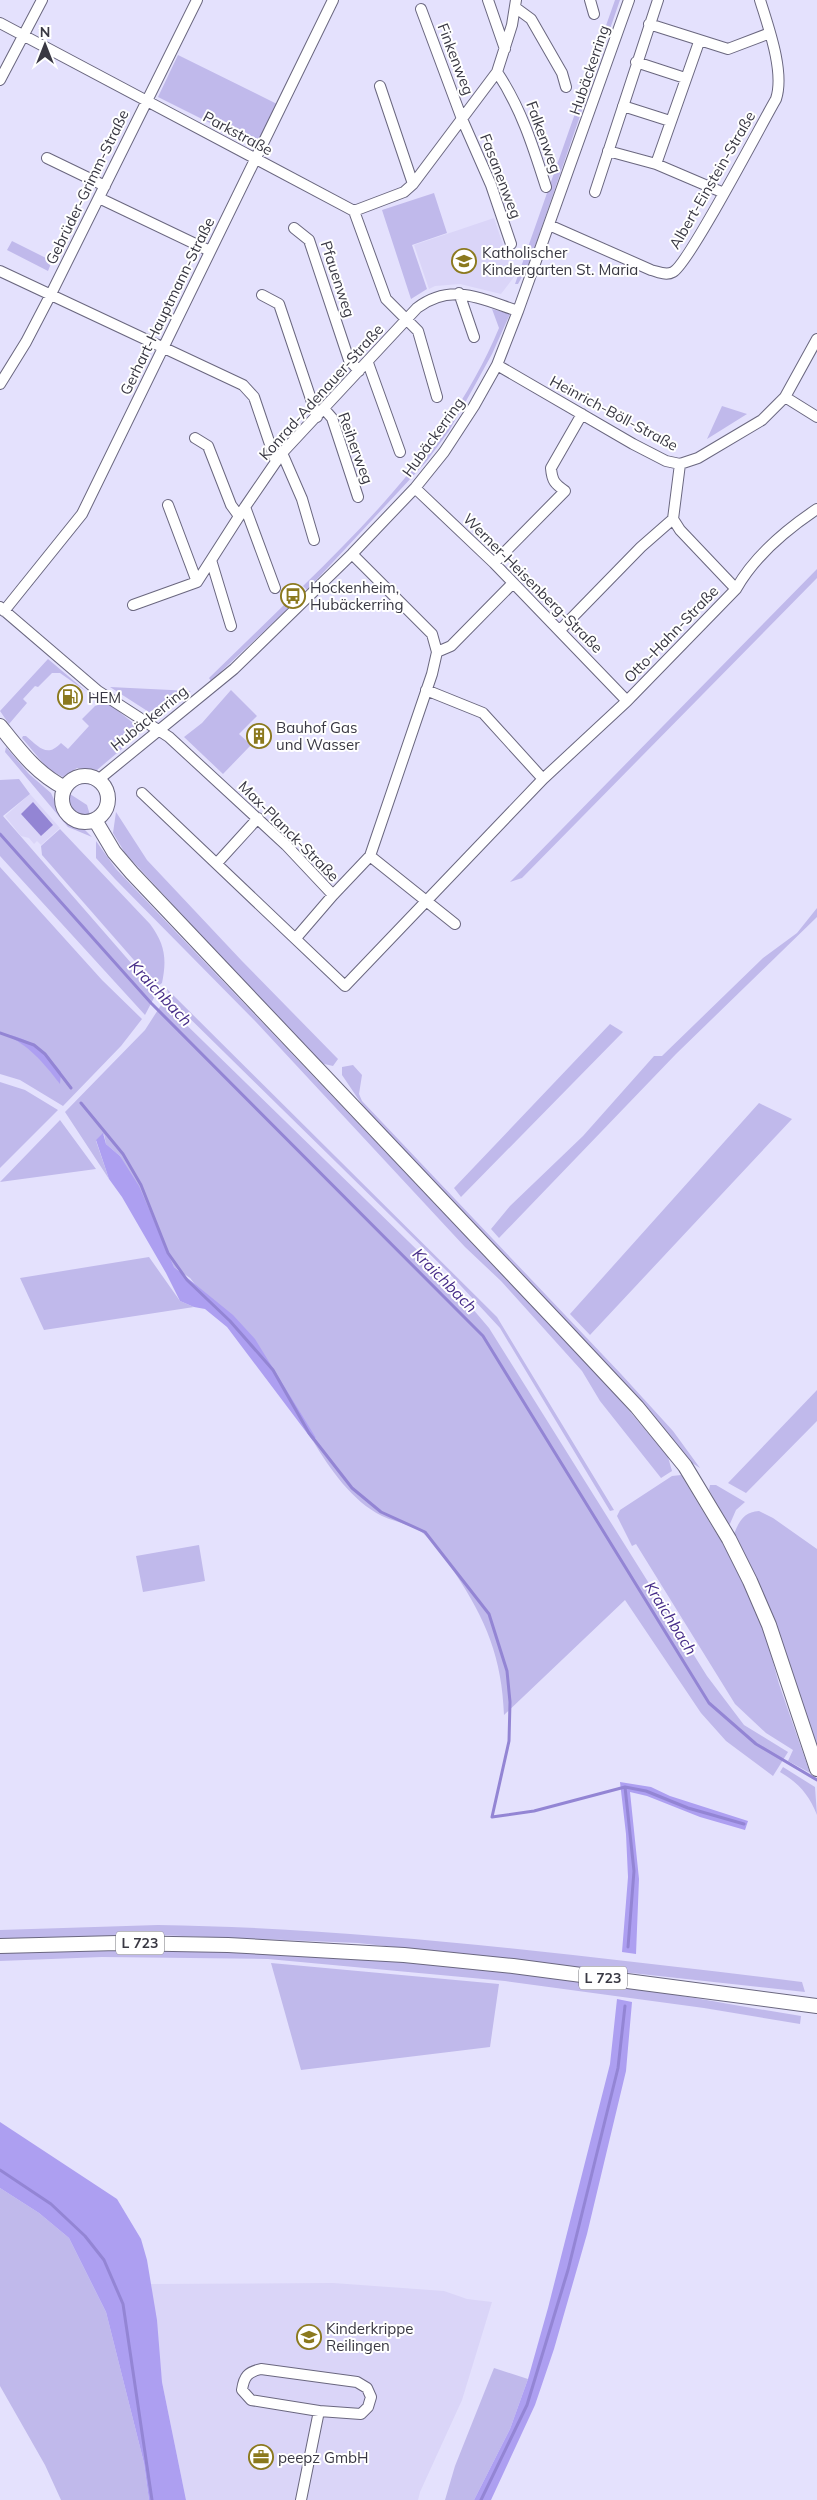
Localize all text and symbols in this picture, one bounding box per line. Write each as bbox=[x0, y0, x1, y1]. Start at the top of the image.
north arrow bbox=[20, 20, 70, 70]
street label: Finkenweg bbox=[434, 20, 478, 98]
text: N bbox=[40, 23, 50, 41]
street label: Hubäckerring bbox=[565, 23, 613, 117]
street label: Falkenweg bbox=[522, 98, 566, 176]
street label: Gebrüder-Grimm-Straße bbox=[41, 106, 133, 268]
street label: Parkstraße bbox=[200, 107, 276, 159]
street label: Albert-Einstein-Straße bbox=[665, 108, 759, 252]
street label: Fasanenweg bbox=[476, 131, 526, 221]
street label: Gerhart-Hauptmann-Straße bbox=[116, 214, 218, 398]
street label: Pfauenweg bbox=[317, 238, 359, 320]
place label: Katholischer Kindergarten St. Maria bbox=[482, 243, 638, 279]
school or university icon: Katholischer Kindergarten St. Maria bbox=[451, 248, 477, 274]
street label: Konrad-Adenauer-Straße bbox=[255, 320, 387, 464]
street label: Heinrich-Böll-Straße bbox=[547, 371, 681, 455]
street label: Hubäckerring bbox=[398, 394, 468, 480]
street label: Reiherweg bbox=[334, 410, 378, 486]
street label: Werner-Heisenberg-Straße bbox=[459, 509, 607, 657]
place label: Hockenheim, Hubäckerring bbox=[310, 578, 404, 614]
street label: Otto-Hahn-Straße bbox=[620, 581, 722, 687]
bus stop icon: Hockenheim, Hubäckerring bbox=[280, 583, 306, 609]
street label: Hubäckerring bbox=[107, 681, 191, 755]
fuel station icon: HEM bbox=[57, 684, 83, 710]
place label: HEM bbox=[88, 688, 121, 707]
place label: Bauhof Gas und Wasser bbox=[276, 718, 360, 754]
building icon: Bauhof Gas und Wasser bbox=[246, 723, 272, 749]
street label: Max-Planck-Straße bbox=[235, 777, 343, 885]
water label: Kraichbach bbox=[125, 956, 197, 1030]
water label: Kraichbach bbox=[409, 1244, 481, 1316]
water label: Kraichbach bbox=[641, 1577, 701, 1659]
road number: L 723 bbox=[116, 1932, 164, 1955]
road number: L 723 bbox=[579, 1966, 627, 1990]
place label: Kinderkrippe Reilingen bbox=[326, 2319, 413, 2355]
school or university icon: Kinderkrippe Reilingen bbox=[296, 2324, 322, 2350]
office icon: peepz GmbH bbox=[248, 2444, 274, 2470]
place label: peepz GmbH bbox=[278, 2448, 369, 2467]

